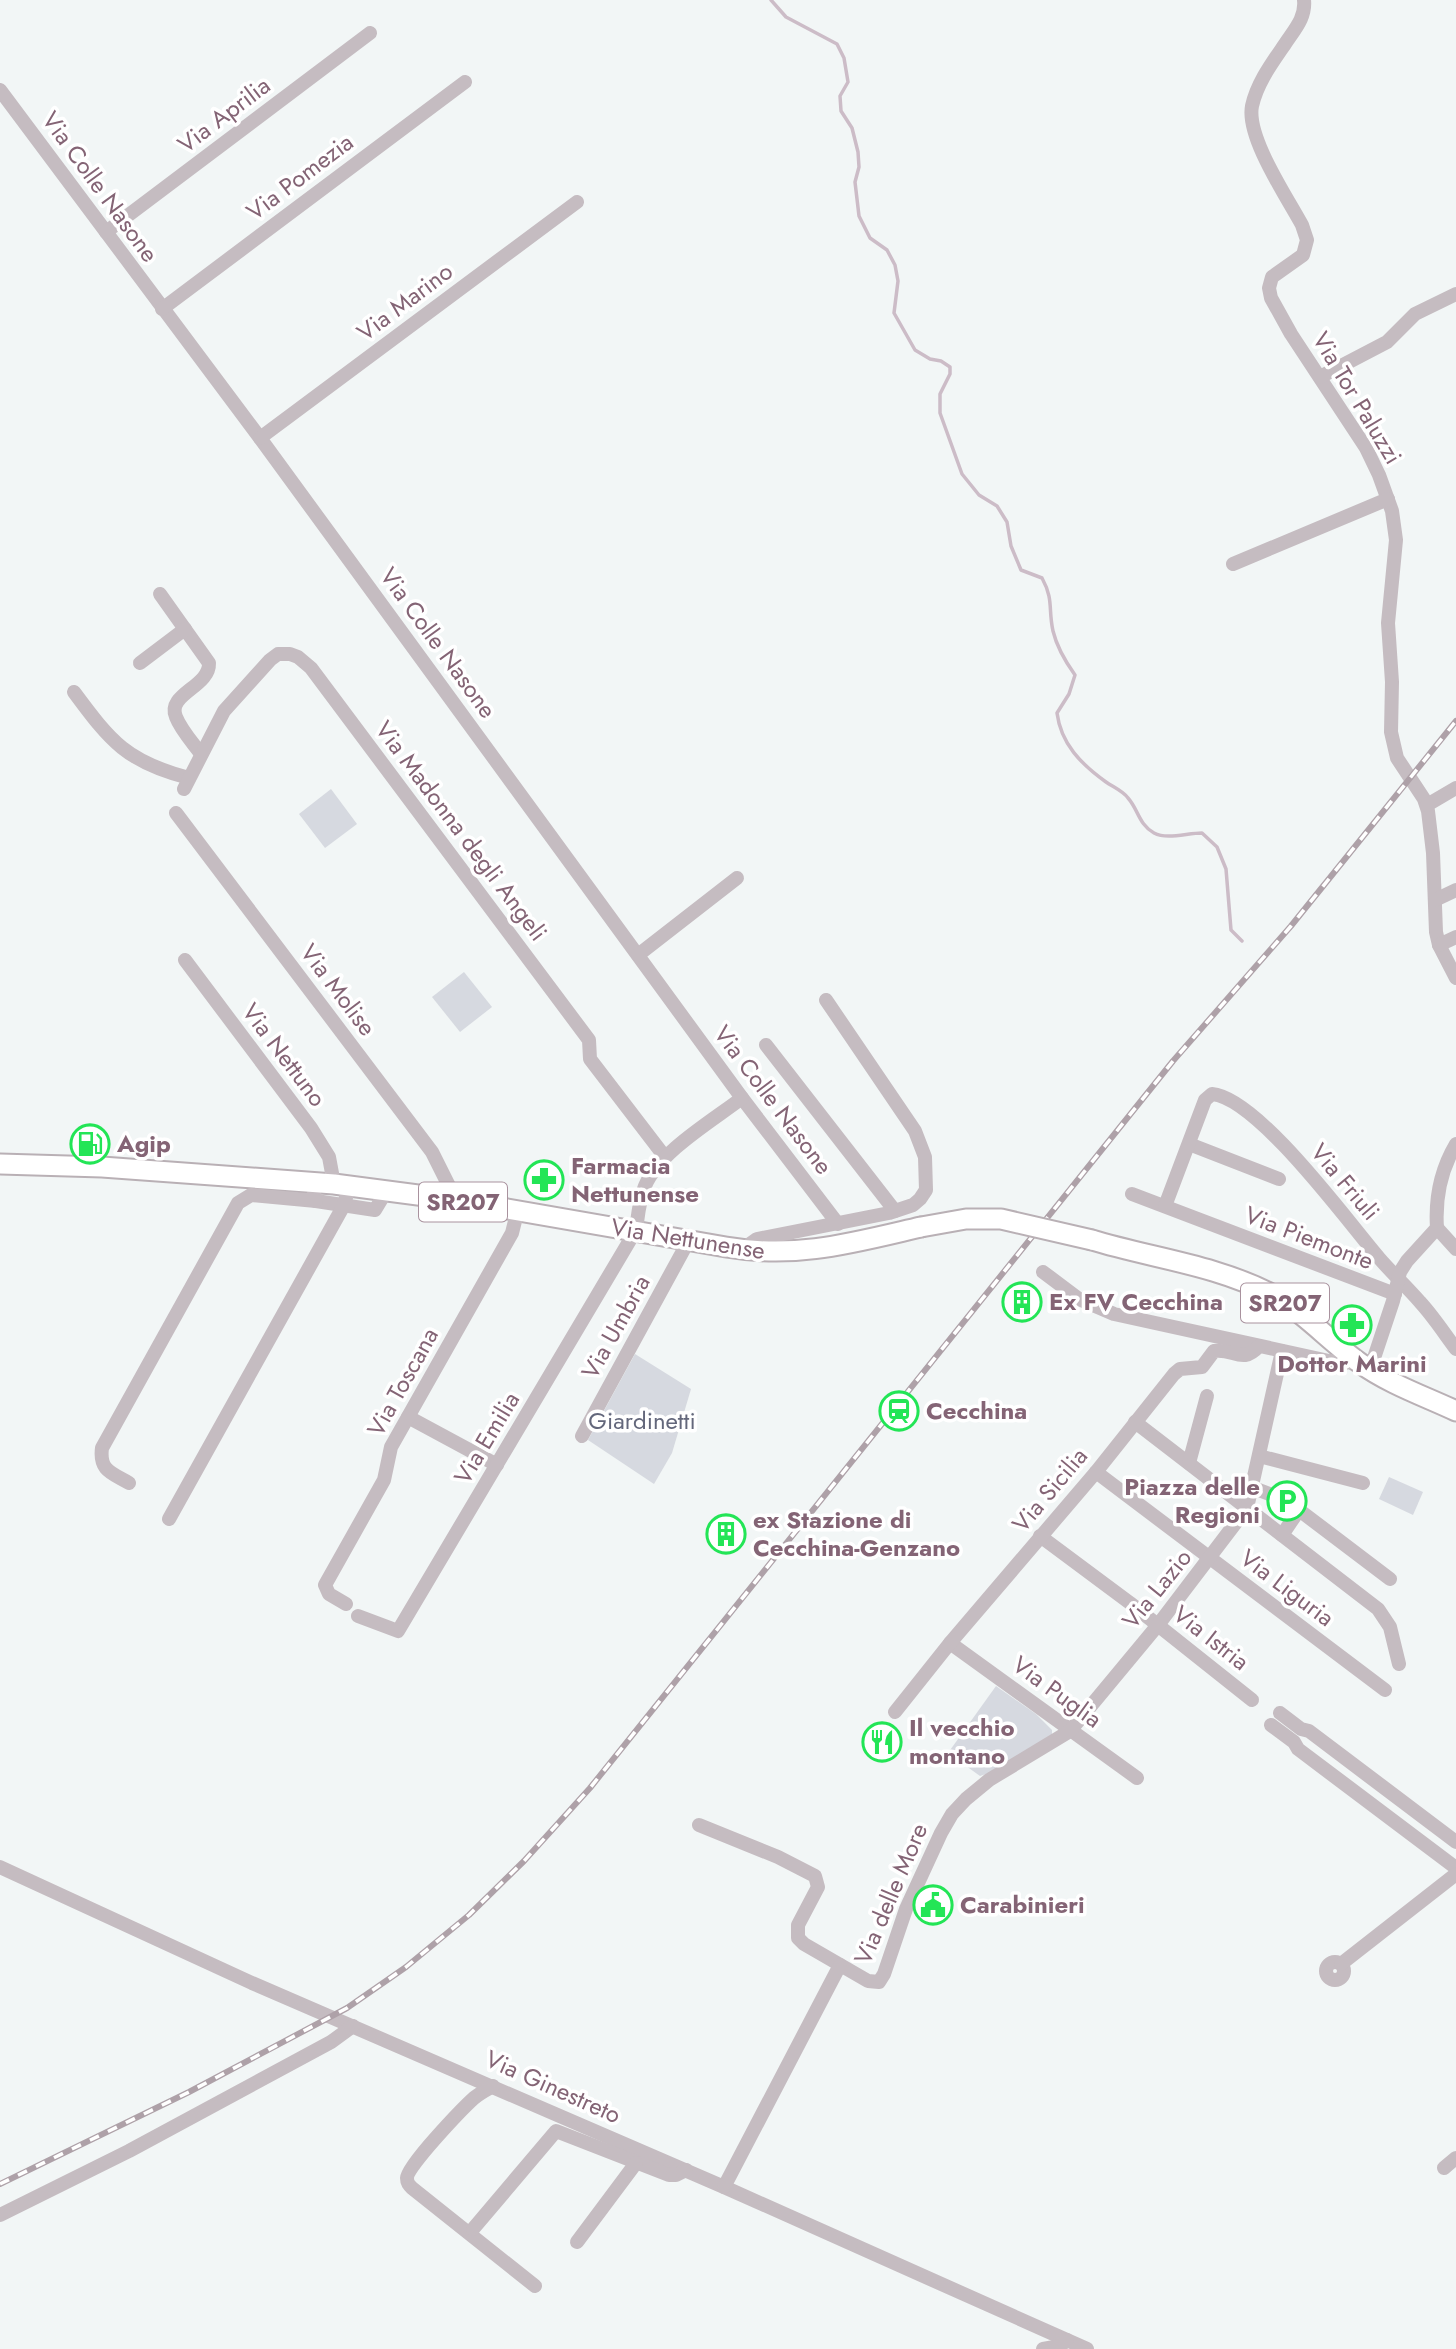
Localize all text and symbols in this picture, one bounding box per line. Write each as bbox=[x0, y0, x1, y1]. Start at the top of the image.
street label: Via Aprilia bbox=[170, 68, 277, 161]
street label: Via Colle Nasone bbox=[34, 104, 167, 269]
street label: Via Pomezia bbox=[239, 125, 361, 228]
street label: Via Marino bbox=[349, 254, 460, 349]
street label: Via Tor Paluzzi bbox=[1304, 325, 1411, 471]
street label: Via Colle Nasone bbox=[372, 560, 505, 725]
street label: Via Madonna degli Angeli bbox=[367, 713, 556, 948]
street label: Via Molise bbox=[292, 936, 385, 1043]
street label: Via Nettuno bbox=[234, 996, 335, 1114]
street label: Via Colle Nasone bbox=[706, 1018, 841, 1182]
fuel station icon: Agip bbox=[69, 1123, 111, 1165]
place label: Agip bbox=[116, 1126, 171, 1161]
street label: Via Friuli bbox=[1303, 1136, 1388, 1228]
place label: Farmacia Nettunense bbox=[571, 1148, 699, 1211]
pharmacy icon: Farmacia Nettunense bbox=[523, 1159, 565, 1201]
road number: SR207 bbox=[419, 1182, 507, 1222]
street label: Via Piemonte bbox=[1240, 1197, 1379, 1278]
street label: Via Nettunense bbox=[609, 1209, 768, 1268]
street label: Via Umbria bbox=[573, 1268, 659, 1385]
building icon: Ex FV Cecchina bbox=[1001, 1281, 1043, 1323]
place label: Ex FV Cecchina bbox=[1049, 1284, 1223, 1319]
road number: SR207 bbox=[1241, 1284, 1329, 1322]
pharmacy icon: Dottor Marini bbox=[1331, 1304, 1373, 1346]
street label: Via Toscana bbox=[358, 1321, 447, 1443]
place label: Dottor Marini bbox=[1277, 1346, 1427, 1381]
street label: Via Emilia bbox=[445, 1385, 528, 1491]
station icon: Cecchina bbox=[878, 1390, 920, 1432]
place label: Cecchina bbox=[926, 1393, 1027, 1428]
park label: Giardinetti bbox=[588, 1403, 696, 1438]
street label: Via Sicilia bbox=[1004, 1440, 1096, 1540]
place label: Piazza delle Regioni bbox=[1124, 1469, 1260, 1532]
parking icon: Piazza delle Regioni bbox=[1266, 1480, 1308, 1522]
place label: ex Stazione di Cecchina-Genzano bbox=[753, 1502, 960, 1565]
building icon: ex Stazione di Cecchina-Genzano bbox=[705, 1513, 747, 1555]
street label: Via Liguria bbox=[1233, 1540, 1342, 1635]
street label: Via Lazio bbox=[1114, 1541, 1200, 1636]
street label: Via Istria bbox=[1166, 1597, 1257, 1679]
street label: Via Puglia bbox=[1005, 1647, 1109, 1736]
place label: Il vecchio montano bbox=[909, 1710, 1015, 1773]
restaurant icon: Il vecchio montano bbox=[861, 1721, 903, 1763]
street label: Via delle More bbox=[845, 1818, 936, 1970]
public building icon: Carabinieri bbox=[912, 1884, 954, 1926]
place label: Carabinieri bbox=[960, 1887, 1085, 1922]
street label: Via Ginestreto bbox=[480, 2041, 627, 2132]

